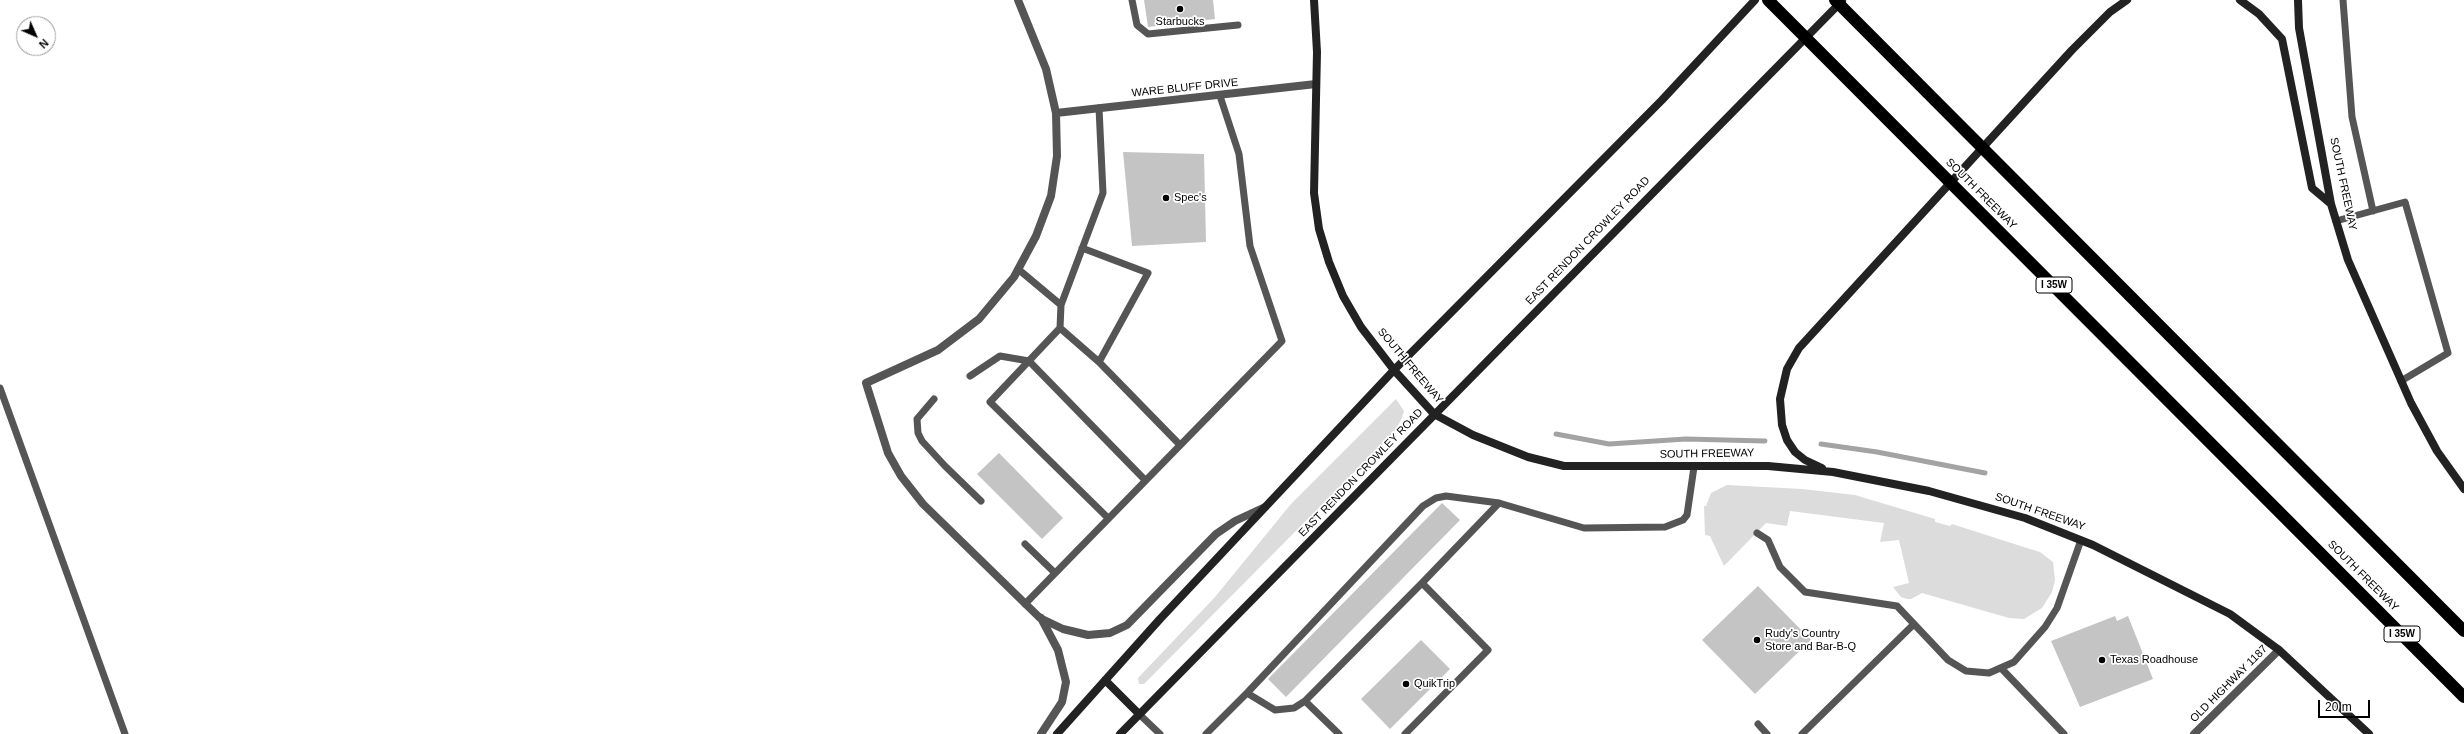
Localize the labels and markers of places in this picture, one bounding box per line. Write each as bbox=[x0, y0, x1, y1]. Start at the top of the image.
marker: Starbucks bbox=[1175, 4, 1185, 14]
place label: Starbucks bbox=[1156, 15, 1204, 29]
place label: Spec's bbox=[1174, 191, 1207, 205]
marker: Spec's bbox=[1161, 193, 1171, 203]
place label: Rudy's Country Store and Bar-B-Q bbox=[1765, 627, 1856, 653]
marker: Rudy's Country Store and Bar-B-Q bbox=[1752, 635, 1762, 645]
place label: Texas Roadhouse bbox=[2110, 653, 2198, 667]
marker: Texas Roadhouse bbox=[2097, 655, 2107, 665]
place label: QuikTrip bbox=[1414, 677, 1455, 691]
marker: QuikTrip bbox=[1401, 679, 1411, 689]

